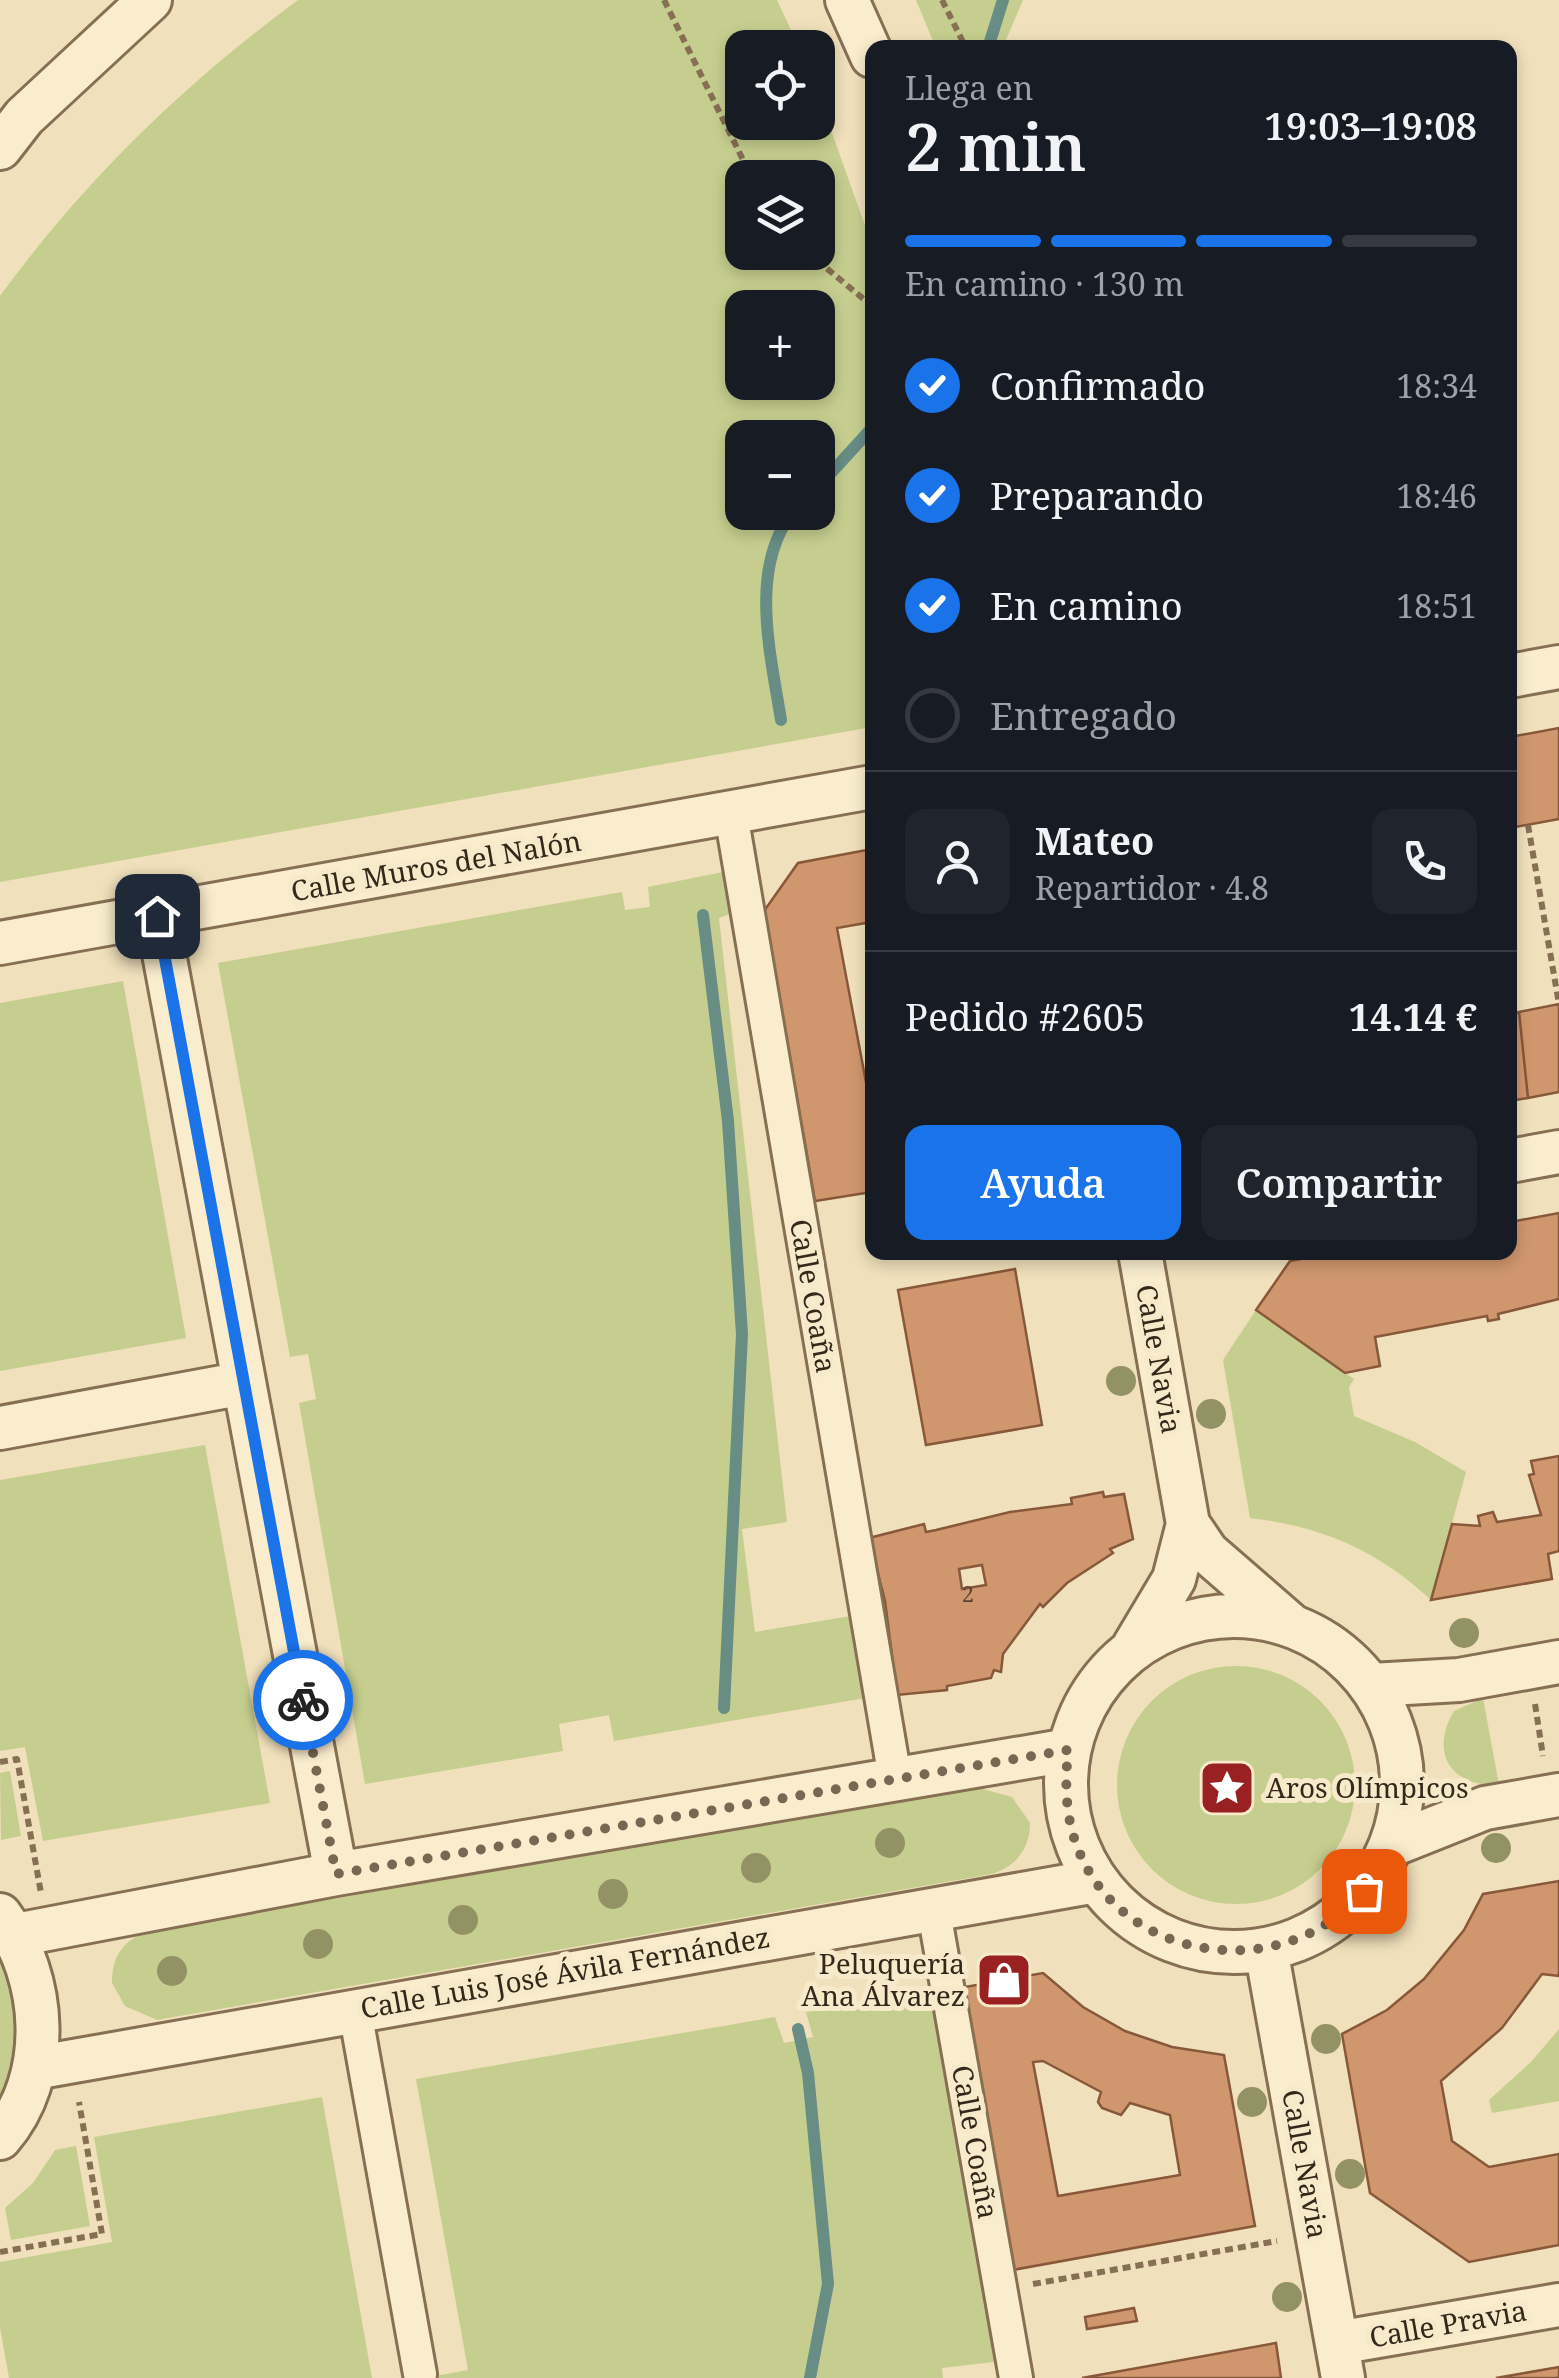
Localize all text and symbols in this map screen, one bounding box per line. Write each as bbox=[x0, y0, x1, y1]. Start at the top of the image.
map controls bbox=[725, 30, 835, 530]
button: locate bbox=[725, 30, 835, 140]
text: Llega en bbox=[905, 66, 1033, 109]
text: 19:03–19:08 bbox=[1264, 99, 1477, 151]
text: 2 min bbox=[905, 102, 1087, 190]
button: layers bbox=[725, 160, 835, 270]
text: En camino · 130 m bbox=[905, 262, 1184, 305]
button: + bbox=[725, 290, 835, 400]
icon: check bbox=[905, 358, 960, 413]
text: Confirmado bbox=[990, 359, 1205, 411]
text: 18:34 bbox=[1396, 364, 1477, 407]
button: − bbox=[725, 420, 835, 530]
icon: check bbox=[905, 468, 960, 523]
text: Preparando bbox=[990, 469, 1204, 521]
text: 18:46 bbox=[1396, 474, 1477, 517]
icon: check bbox=[905, 578, 960, 633]
text: En camino bbox=[990, 579, 1183, 631]
text: 18:51 bbox=[1396, 584, 1477, 627]
text: Entregado bbox=[990, 689, 1177, 741]
button: person bbox=[905, 809, 1010, 914]
button: phone bbox=[1372, 809, 1477, 914]
text: Mateo bbox=[1035, 814, 1154, 866]
street label: Calle Muros del Nalón bbox=[288, 821, 584, 909]
text: Repartidor · 4.8 bbox=[1035, 866, 1269, 909]
pin bbox=[115, 874, 200, 959]
icon: home bbox=[130, 889, 185, 944]
text: Pedido #2605 bbox=[905, 990, 1145, 1042]
text: 14.14 € bbox=[1349, 990, 1477, 1042]
button: Ayuda bbox=[905, 1125, 1181, 1240]
button: Compartir bbox=[1201, 1125, 1477, 1240]
street label: Calle Coaña bbox=[782, 1216, 846, 1376]
street label: Calle Navia bbox=[1128, 1281, 1192, 1436]
house number: 2 bbox=[962, 1578, 974, 1608]
courier bbox=[253, 1650, 353, 1750]
icon: bike bbox=[276, 1673, 331, 1728]
place icon: Aros Olímpicos bbox=[1197, 1758, 1257, 1818]
place label: Aros Olímpicos bbox=[1266, 1768, 1469, 1806]
pin bbox=[1322, 1849, 1407, 1934]
icon: bag bbox=[1337, 1864, 1392, 1919]
street label: Calle Luis José Ávila Fernández bbox=[357, 1917, 772, 2027]
place label: Peluquería Ana Álvarez bbox=[801, 1944, 965, 2014]
shop icon: Peluquería Ana Álvarez bbox=[974, 1950, 1034, 2010]
street label: Calle Coaña bbox=[944, 2062, 1008, 2222]
street label: Calle Navia bbox=[1274, 2086, 1338, 2241]
street label: Calle Pravia bbox=[1366, 2291, 1529, 2356]

